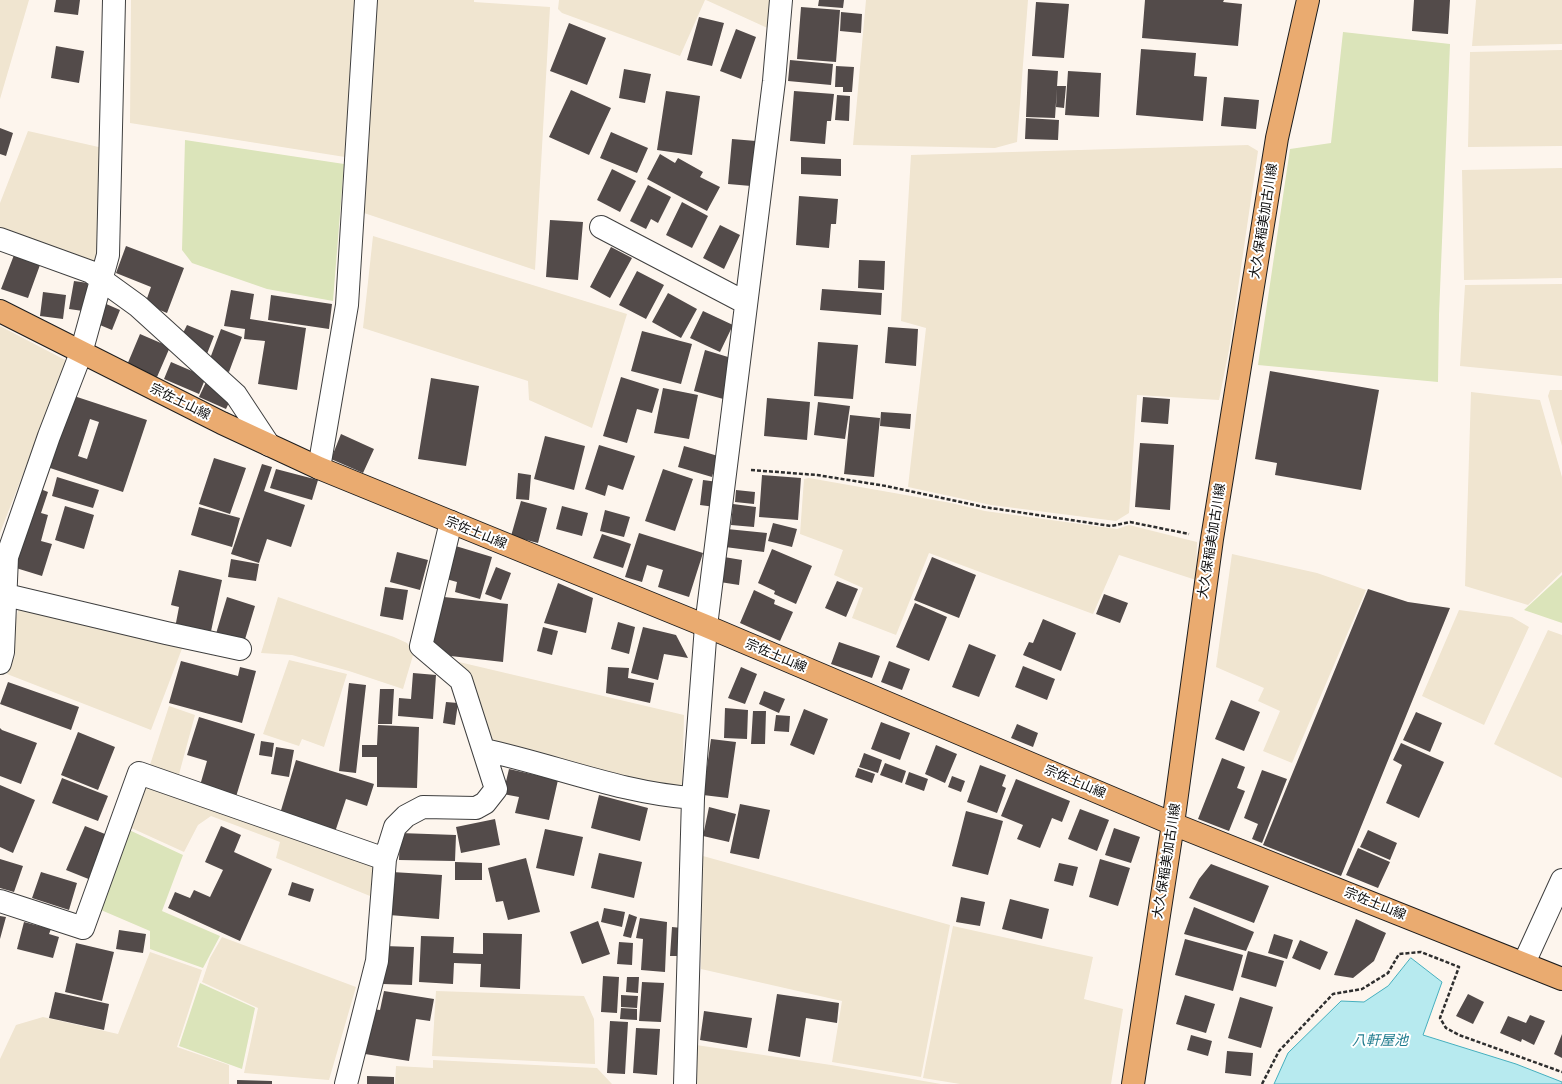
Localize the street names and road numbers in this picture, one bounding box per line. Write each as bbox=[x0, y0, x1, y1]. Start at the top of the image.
street label: 大久保稲美加古川線 bbox=[1247, 162, 1281, 280]
street label: 宗佐土山線 bbox=[147, 381, 213, 423]
street label: 大久保稲美加古川線 bbox=[1195, 482, 1229, 600]
street label: 宗佐土山線 bbox=[443, 514, 509, 552]
street label: 宗佐土山線 bbox=[743, 636, 809, 676]
street label: 宗佐土山線 bbox=[1042, 762, 1108, 802]
street label: 大久保稲美加古川線 bbox=[1150, 802, 1184, 920]
street label: 宗佐土山線 bbox=[1342, 885, 1408, 923]

